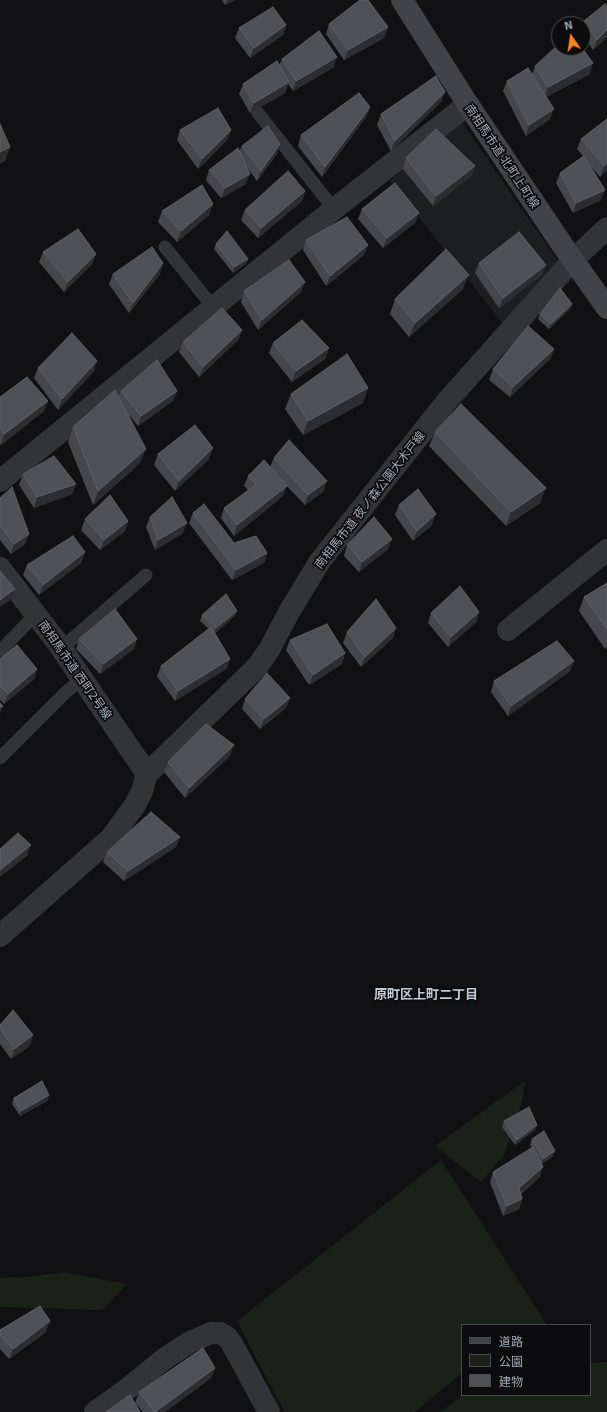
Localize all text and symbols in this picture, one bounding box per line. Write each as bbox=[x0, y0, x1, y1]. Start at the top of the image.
north arrow bbox=[551, 16, 591, 56]
text: N bbox=[563, 18, 574, 32]
street label: 南相馬市道 北町上町線 bbox=[462, 101, 542, 211]
street label: 南相馬市道 夜ノ森公園大木戸線 bbox=[312, 428, 428, 572]
street label: 南相馬市道 西町2号線 bbox=[35, 618, 115, 722]
district label: 原町区上町二丁目 bbox=[374, 987, 478, 1003]
legend bbox=[461, 1324, 591, 1396]
text: 道路 bbox=[499, 1334, 523, 1348]
text: 公園 bbox=[499, 1354, 523, 1368]
text: 建物 bbox=[499, 1374, 523, 1388]

